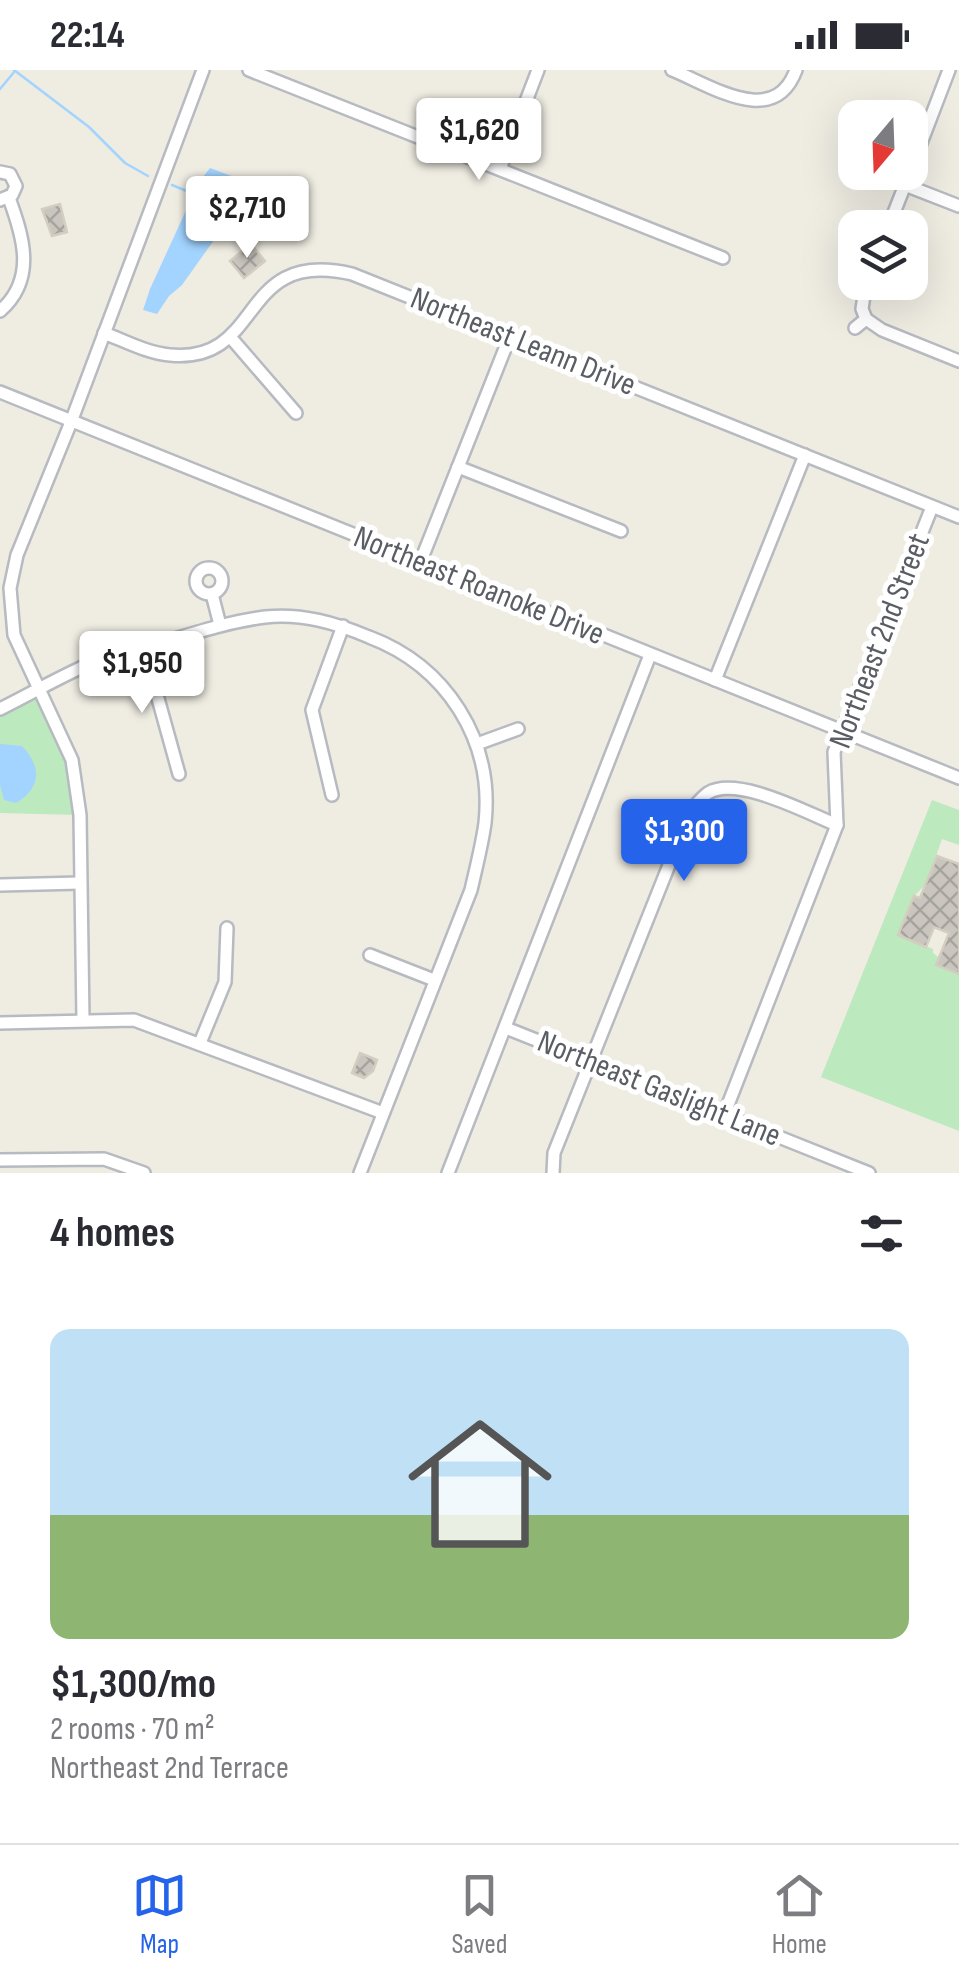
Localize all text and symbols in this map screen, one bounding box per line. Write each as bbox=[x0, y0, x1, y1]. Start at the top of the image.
text: 22:14 bbox=[50, 13, 125, 58]
pin: $1,620 bbox=[398, 98, 560, 183]
north arrow bbox=[838, 100, 928, 190]
map controls bbox=[838, 100, 928, 300]
text: $1,620 bbox=[438, 111, 520, 150]
pin: $2,710 bbox=[166, 176, 328, 261]
text: $2,710 bbox=[208, 189, 286, 228]
button: layers bbox=[838, 210, 928, 300]
street label: Northeast Leann Drive bbox=[405, 279, 641, 405]
street label: Northeast Roanoke Drive bbox=[348, 518, 610, 654]
street label: Northeast 2nd Street bbox=[821, 528, 939, 754]
pin: $1,950 bbox=[61, 631, 223, 716]
text: $1,950 bbox=[101, 644, 183, 683]
pin: $1,300 bbox=[603, 799, 765, 884]
text: $1,300 bbox=[643, 812, 725, 851]
street label: Northeast Gaslight Lane bbox=[532, 1022, 786, 1156]
icon: filters bbox=[854, 1206, 909, 1261]
text: 4 homes bbox=[50, 1208, 175, 1259]
icon: home bbox=[390, 1394, 570, 1574]
text: $1,300/mo bbox=[50, 1659, 216, 1710]
text: 2 rooms · 70 m² bbox=[50, 1710, 215, 1749]
text: Northeast 2nd Terrace bbox=[50, 1749, 289, 1788]
tab: Map bbox=[132, 1868, 187, 1961]
tab: Saved bbox=[451, 1868, 508, 1961]
tab: Home bbox=[772, 1868, 827, 1961]

